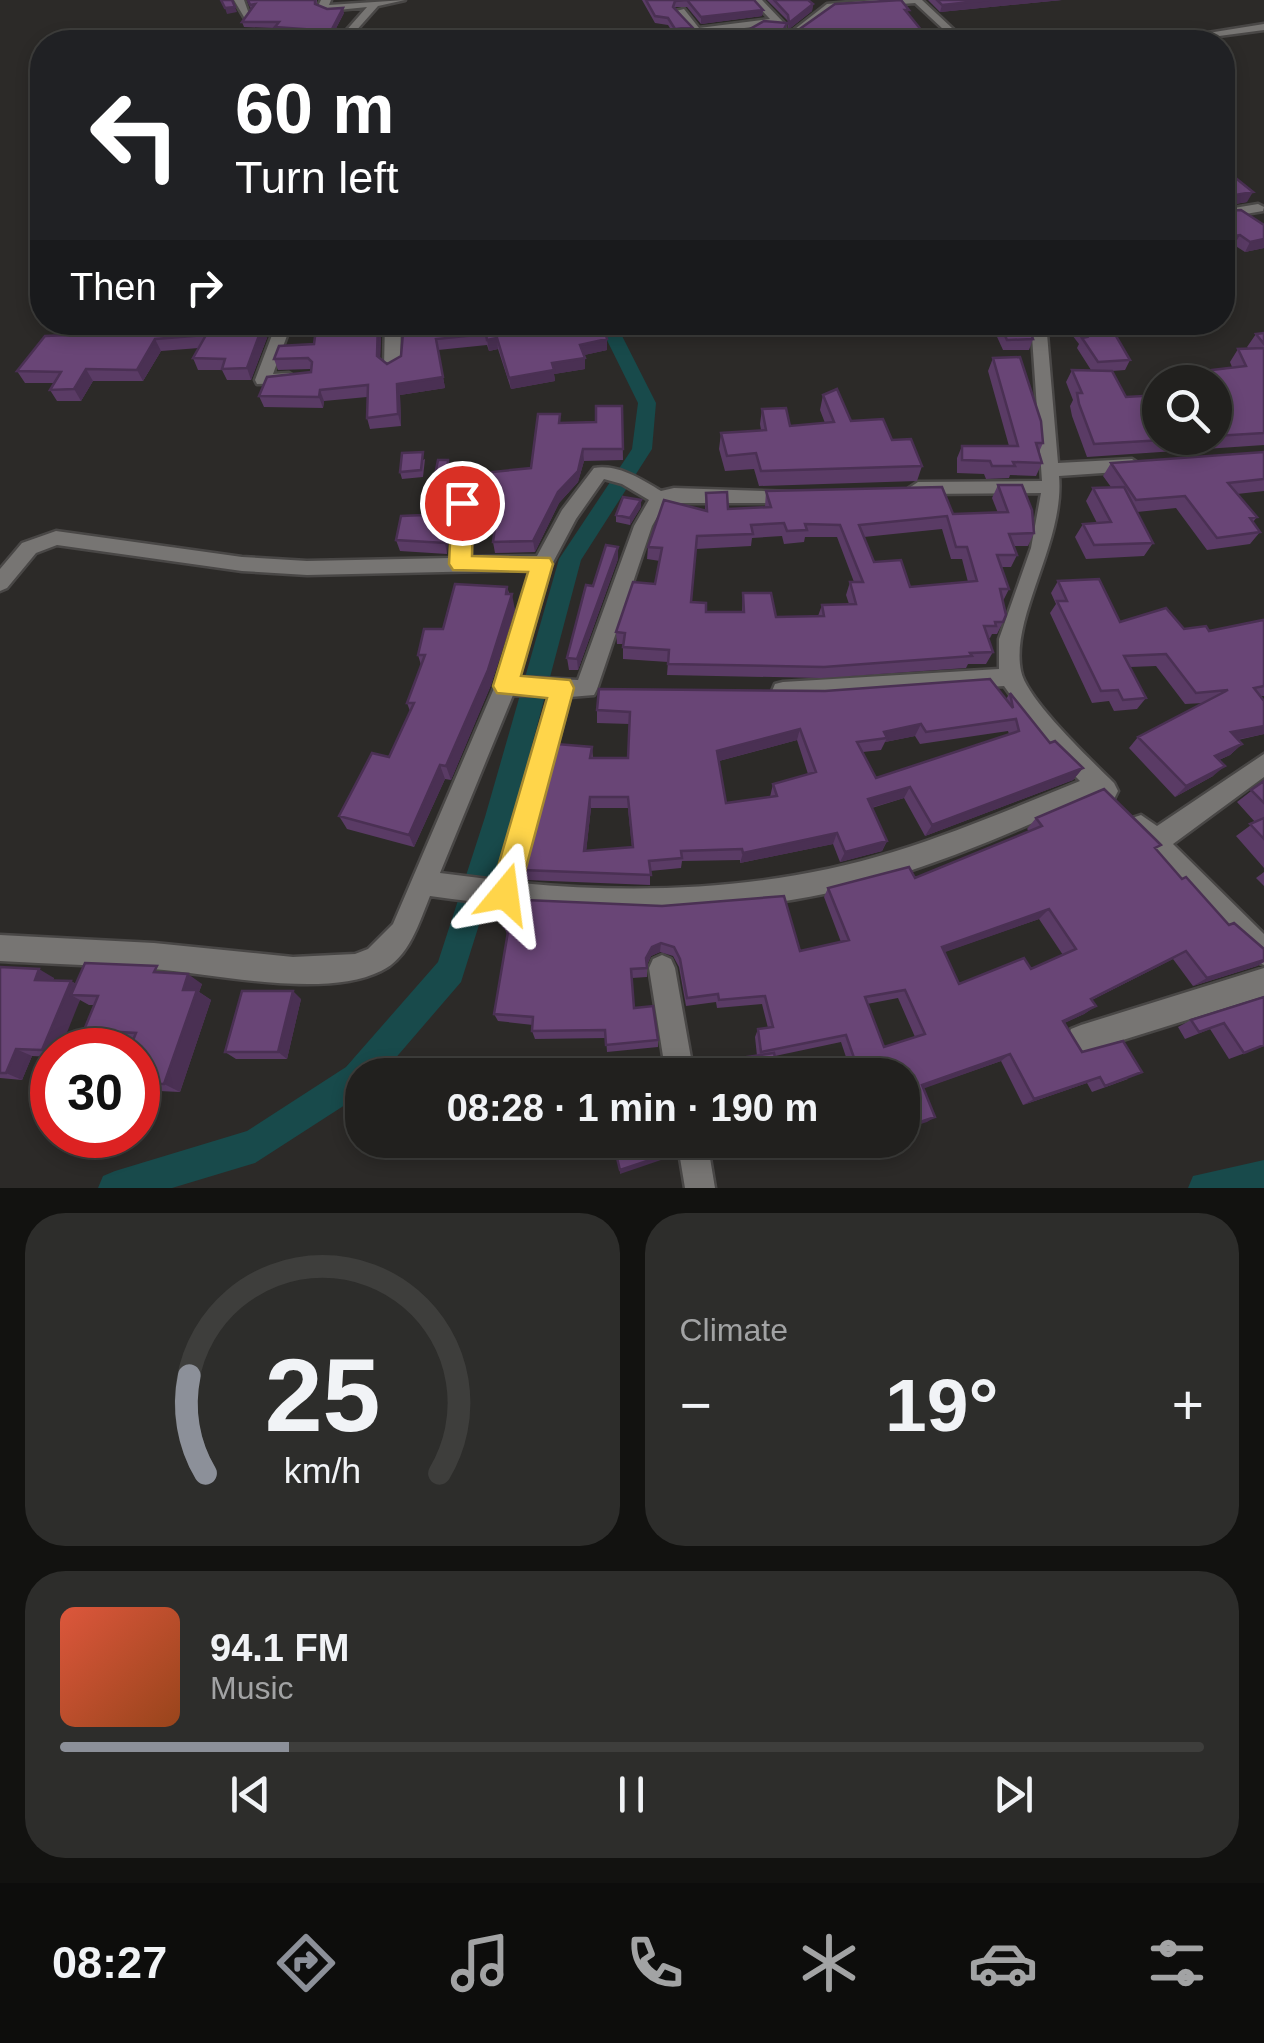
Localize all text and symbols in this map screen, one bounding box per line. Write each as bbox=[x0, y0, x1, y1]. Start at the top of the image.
icon: left bbox=[70, 70, 200, 200]
text: 60 m bbox=[235, 70, 395, 148]
text: Turn left bbox=[235, 152, 398, 203]
icon: right bbox=[177, 260, 232, 315]
text: Then bbox=[70, 266, 157, 308]
map controls bbox=[1142, 365, 1232, 455]
button: search bbox=[1142, 365, 1232, 455]
pin bbox=[420, 461, 505, 546]
icon: arrive bbox=[435, 476, 490, 531]
position arrow bbox=[453, 842, 557, 946]
speed limit sign: 30 bbox=[30, 1028, 160, 1158]
text: 08:28 · 1 min · 190 m bbox=[447, 1087, 818, 1129]
text: Climate bbox=[680, 1312, 788, 1348]
text: 25 bbox=[264, 1337, 380, 1453]
text: 19° bbox=[885, 1363, 998, 1447]
text: − bbox=[680, 1374, 712, 1436]
text: + bbox=[1172, 1374, 1204, 1436]
text: km/h bbox=[284, 1451, 361, 1491]
text: 94.1 FM bbox=[210, 1627, 349, 1669]
text: Music bbox=[210, 1670, 294, 1706]
icon: previous bbox=[223, 1767, 278, 1822]
icon: pause bbox=[604, 1767, 659, 1822]
icon: next bbox=[986, 1767, 1041, 1822]
icon: directions bbox=[271, 1928, 341, 1998]
icon: music bbox=[445, 1928, 515, 1998]
icon: phone bbox=[620, 1928, 690, 1998]
icon: climate bbox=[794, 1928, 864, 1998]
icon: car bbox=[968, 1928, 1038, 1998]
icon: filters bbox=[1142, 1928, 1212, 1998]
text: 08:27 bbox=[52, 1937, 167, 1988]

